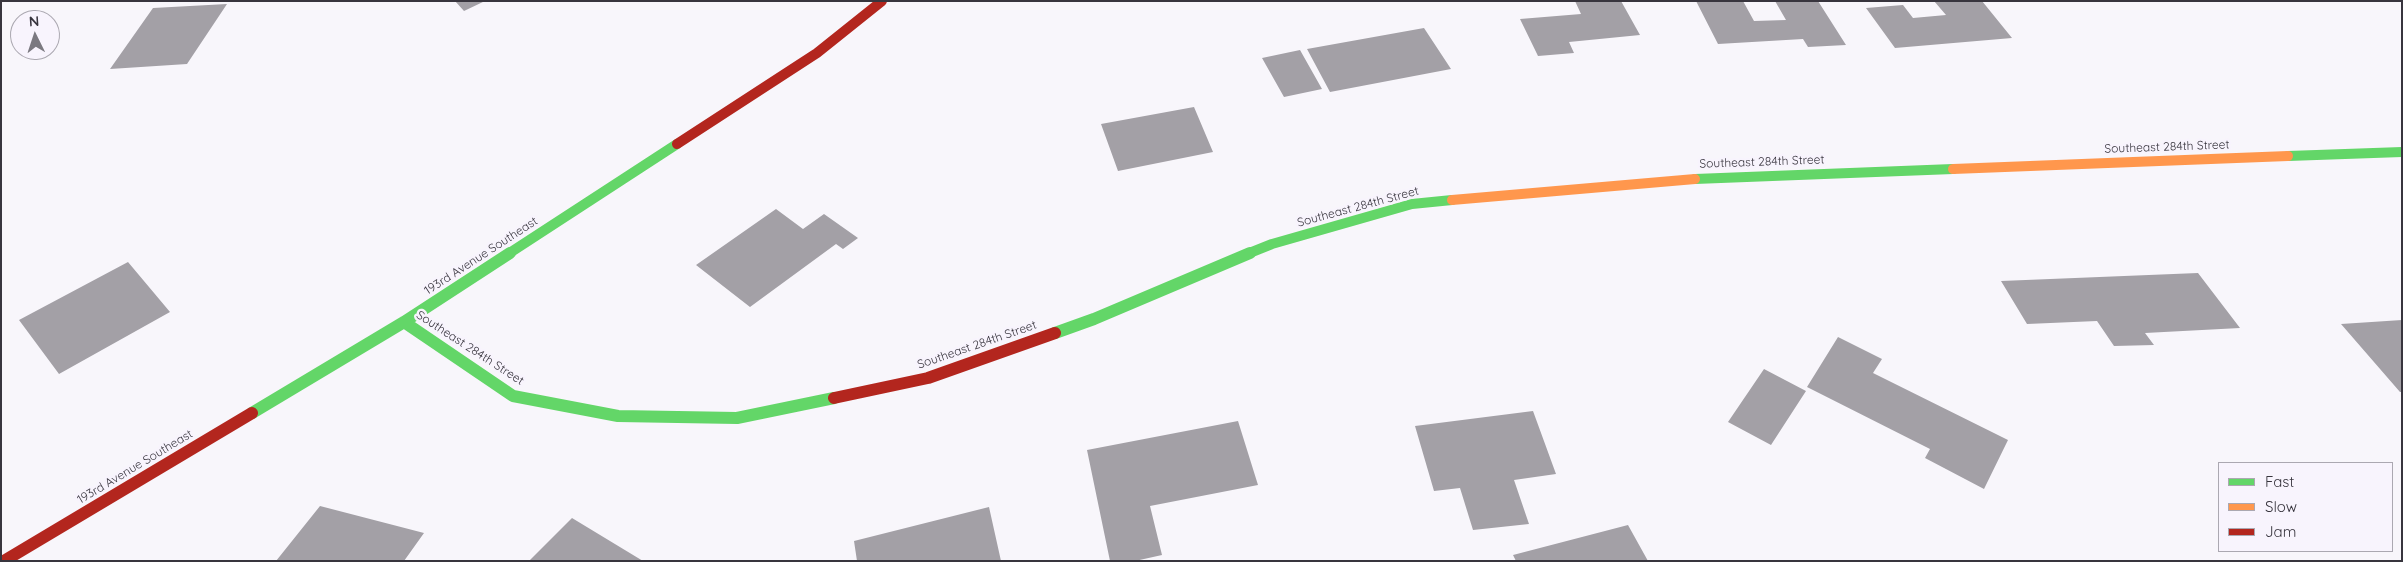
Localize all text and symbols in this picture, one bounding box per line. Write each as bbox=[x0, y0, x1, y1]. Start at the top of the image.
north arrow bbox=[10, 10, 60, 60]
text: N bbox=[28, 12, 40, 30]
street label: Southeast 284th Street bbox=[2104, 138, 2230, 156]
street label: Southeast 284th Street bbox=[1699, 153, 1825, 171]
street label: Southeast 284th Street bbox=[1296, 184, 1420, 230]
street label: 193rd Avenue Southeast bbox=[422, 214, 540, 298]
street label: Southeast 284th Street bbox=[414, 308, 526, 388]
street label: Southeast 284th Street bbox=[915, 318, 1039, 372]
street label: 193rd Avenue Southeast bbox=[75, 427, 195, 507]
legend bbox=[2218, 462, 2393, 552]
text: Fast bbox=[2265, 472, 2294, 491]
text: Slow bbox=[2265, 497, 2297, 516]
text: Jam bbox=[2265, 522, 2296, 541]

